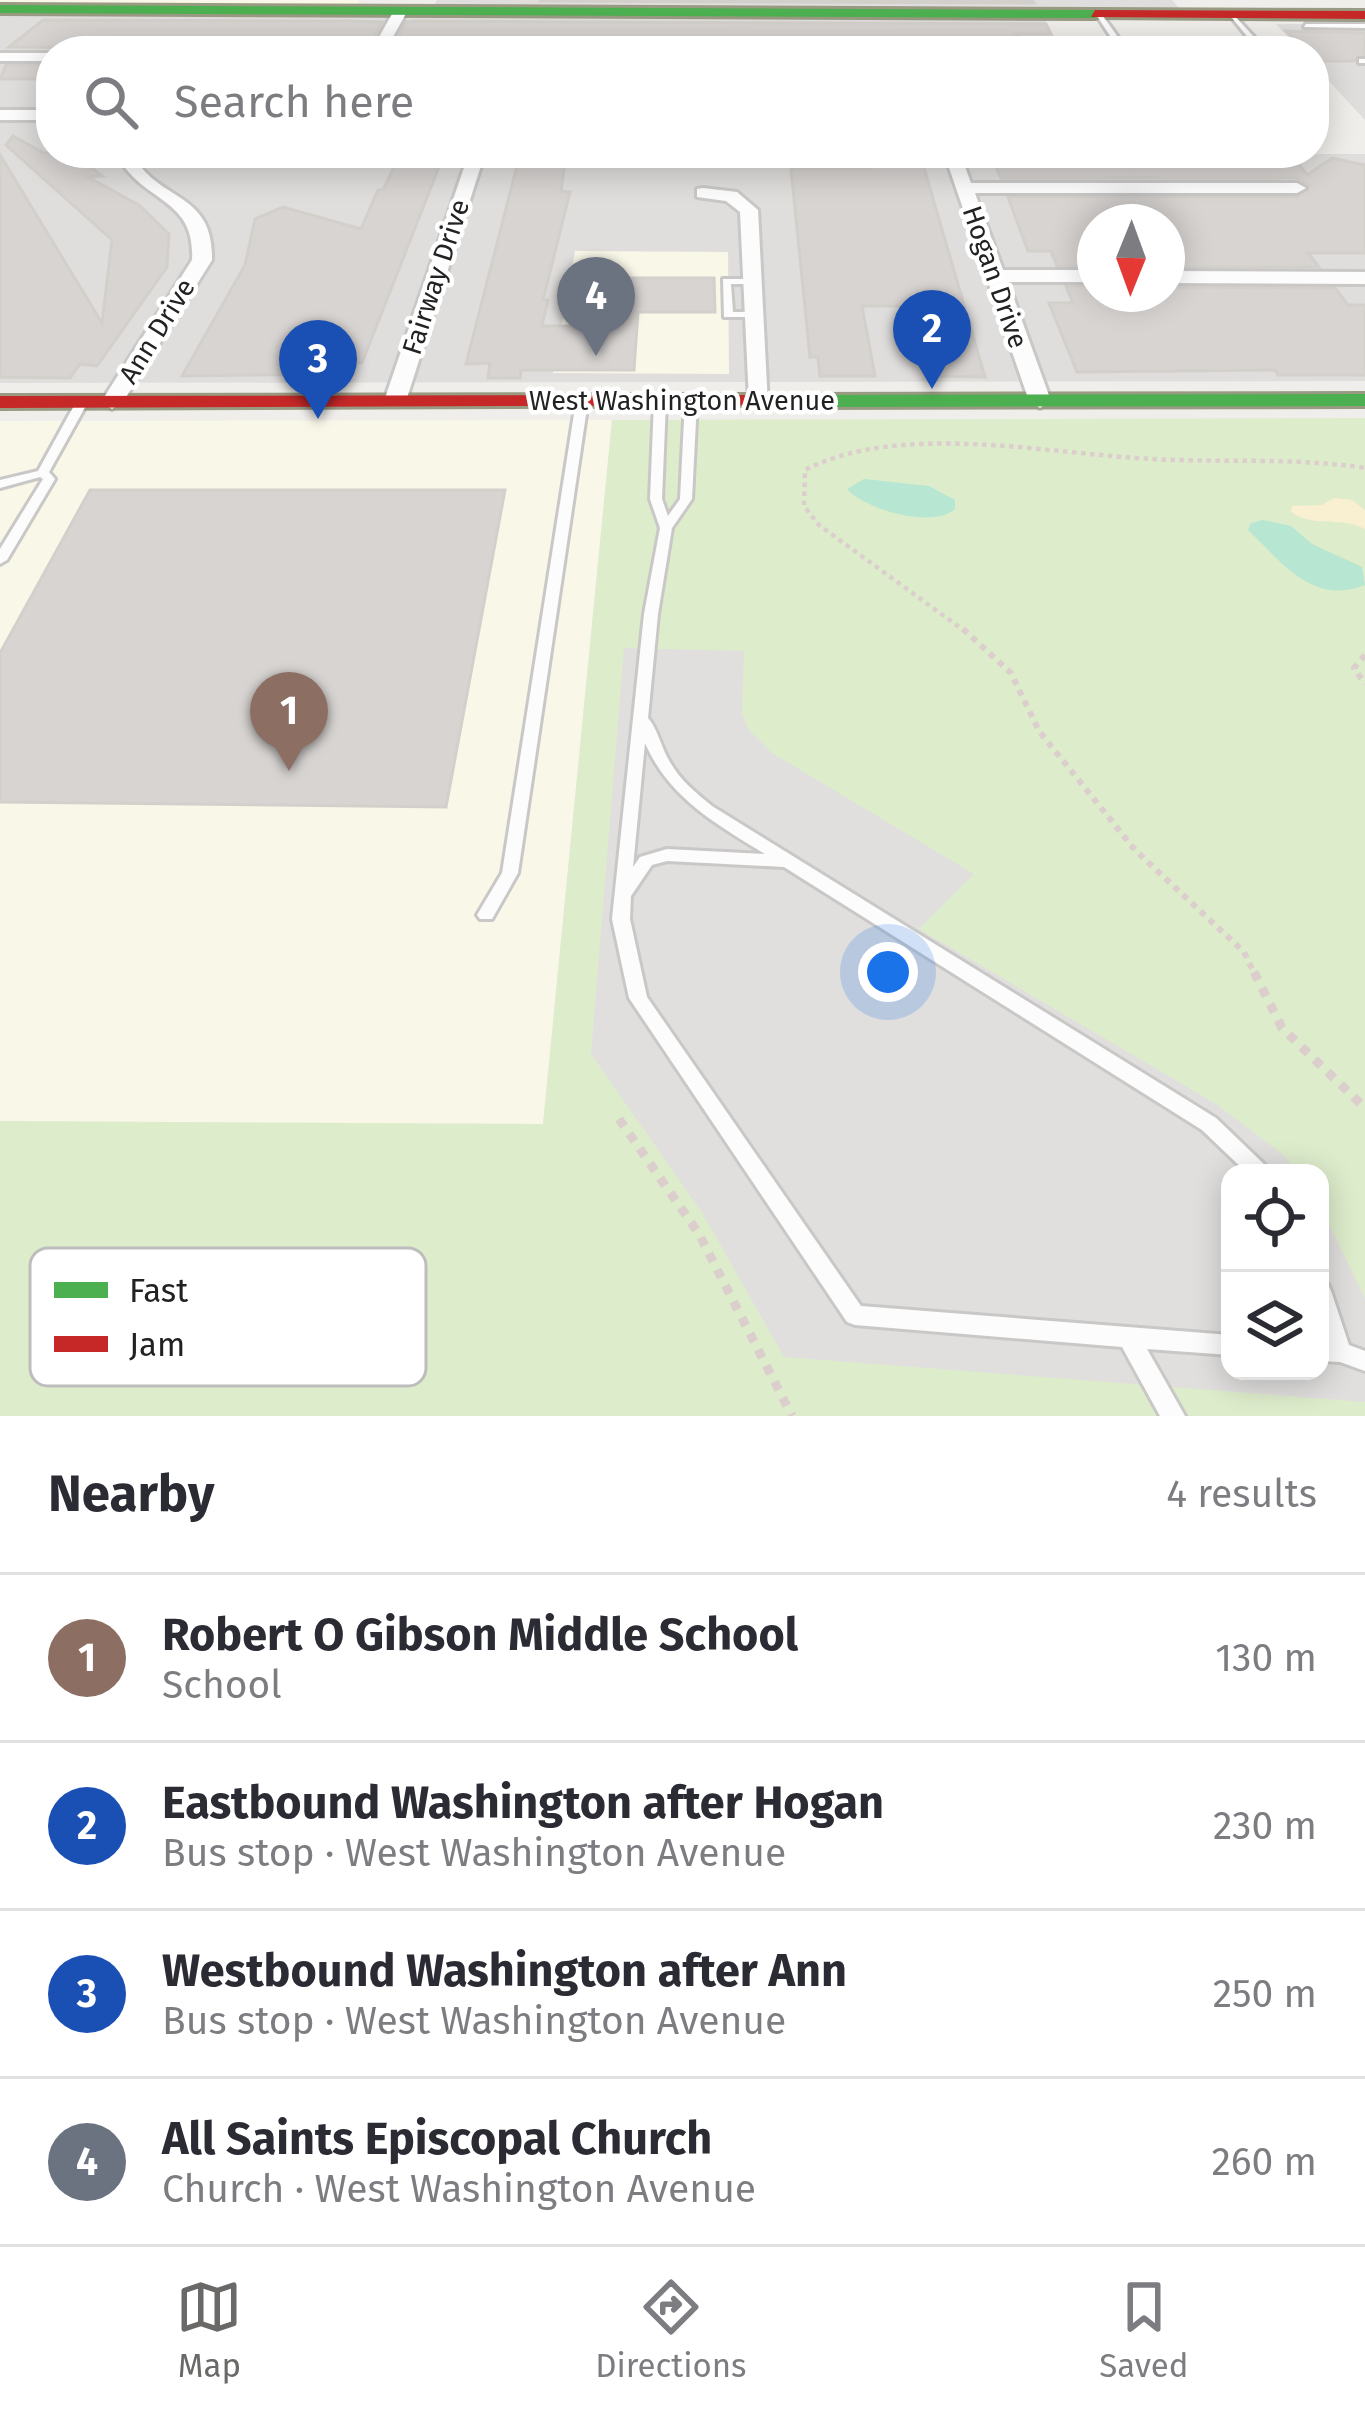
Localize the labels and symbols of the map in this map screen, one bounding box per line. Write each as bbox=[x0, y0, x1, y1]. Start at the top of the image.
street label: Fairway Drive bbox=[396, 195, 476, 359]
street label: Hogan Drive bbox=[956, 202, 1034, 352]
north arrow bbox=[1077, 204, 1185, 312]
pin: 4 bbox=[557, 257, 635, 356]
street label: Ann Drive bbox=[112, 273, 202, 389]
pin: 2 bbox=[893, 290, 971, 389]
pin: 3 bbox=[279, 320, 357, 419]
street label: West Washington Avenue bbox=[529, 385, 835, 417]
pin: 1 bbox=[250, 672, 328, 771]
your location bbox=[858, 942, 918, 1002]
legend bbox=[30, 1248, 426, 1386]
text: Fast bbox=[129, 1271, 188, 1311]
text: Jam bbox=[129, 1325, 185, 1365]

